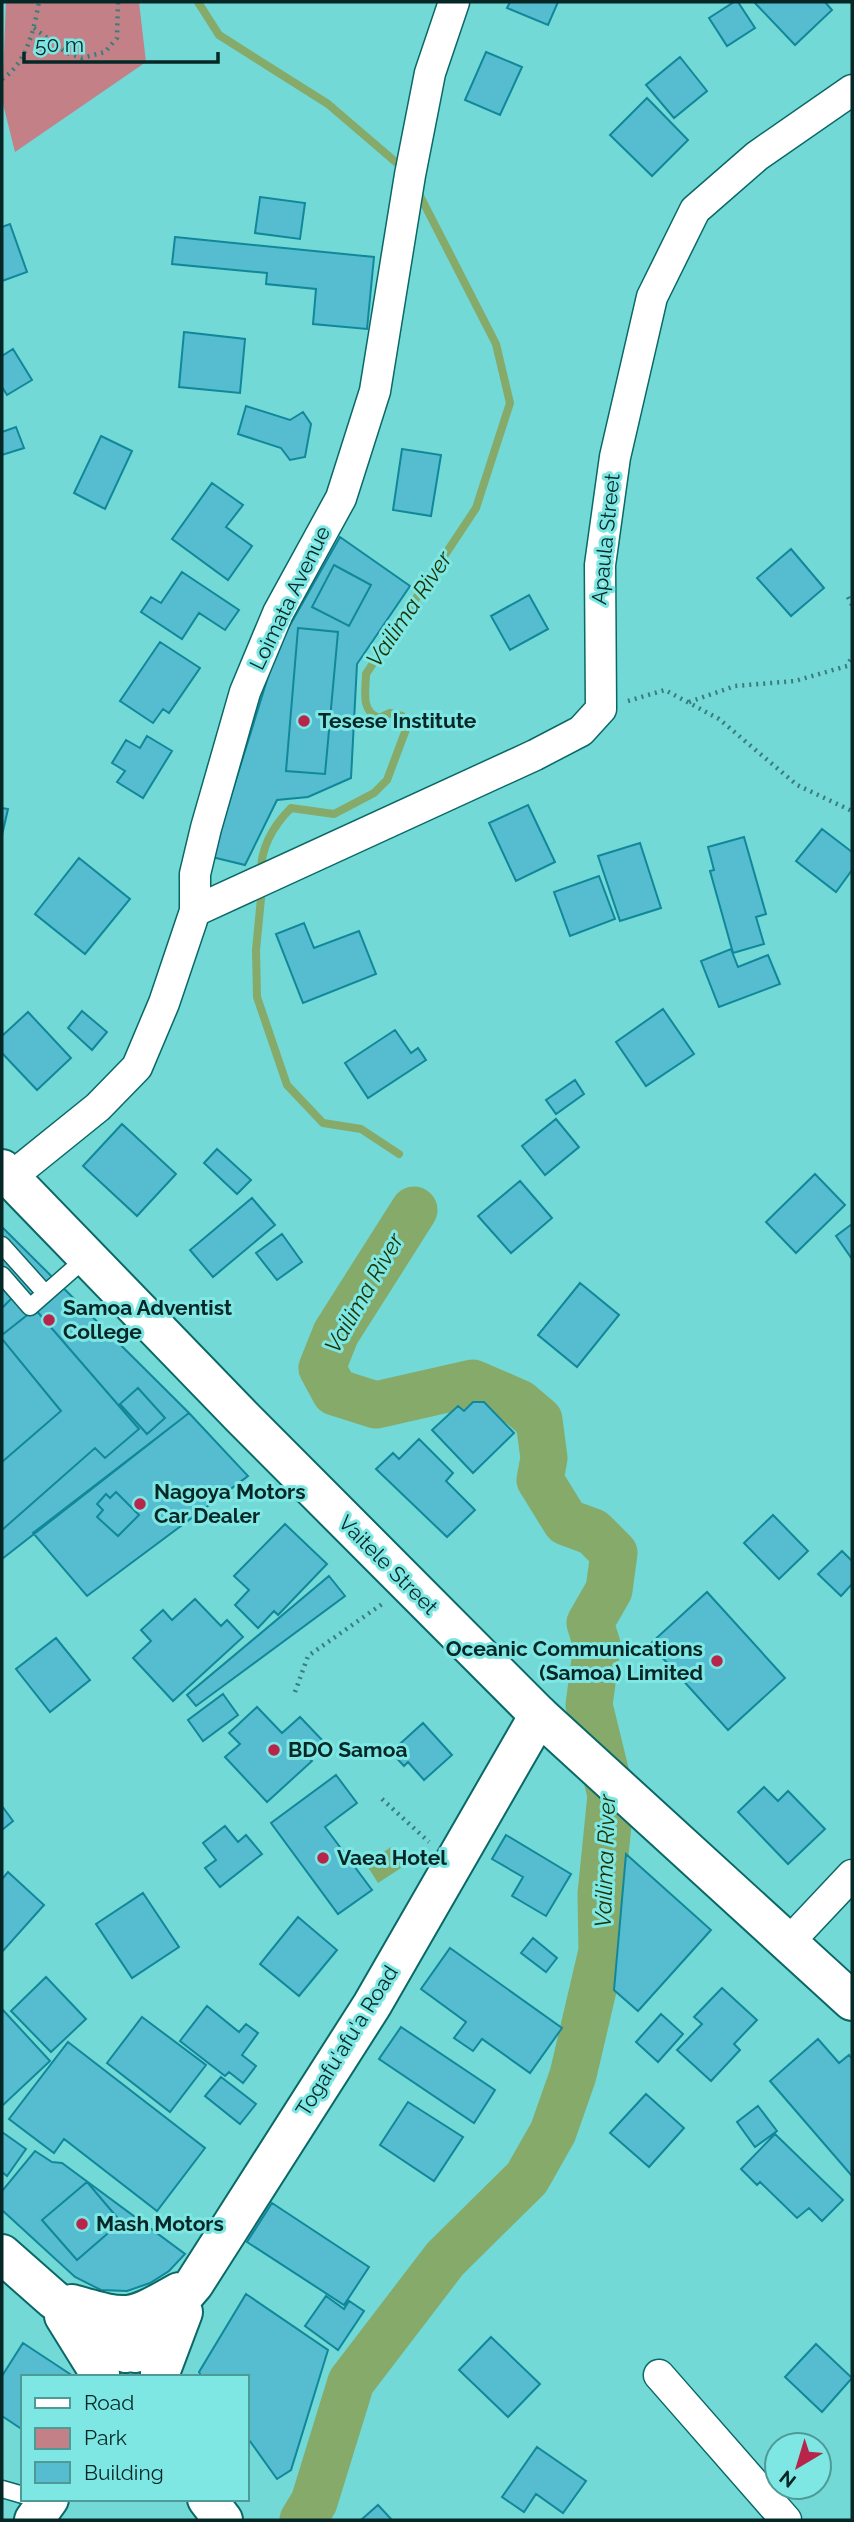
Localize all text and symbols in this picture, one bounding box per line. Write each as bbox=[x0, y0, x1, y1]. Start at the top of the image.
scale bar bbox=[24, 21, 219, 65]
text: 50 m bbox=[35, 32, 84, 57]
street label: Apaula Street bbox=[586, 472, 625, 606]
street label: Loimata Avenue bbox=[244, 522, 335, 674]
water label: Vailima River bbox=[360, 545, 458, 672]
place label: Tesese Institute bbox=[318, 708, 477, 733]
marker: Tesese Institute bbox=[296, 713, 312, 729]
water label: Vailima River bbox=[319, 1227, 409, 1357]
place label: Samoa Adventist College bbox=[63, 1295, 232, 1344]
marker: Samoa Adventist College bbox=[41, 1312, 57, 1328]
place label: Nagoya Motors Car Dealer bbox=[154, 1479, 306, 1528]
marker: Nagoya Motors Car Dealer bbox=[132, 1496, 148, 1512]
street label: Vaitele Street bbox=[334, 1510, 443, 1619]
place label: Oceanic Communications (Samoa) Limited bbox=[446, 1636, 703, 1685]
marker: Oceanic Communications (Samoa) Limited bbox=[709, 1653, 725, 1669]
place label: BDO Samoa bbox=[288, 1737, 407, 1762]
marker: BDO Samoa bbox=[266, 1742, 282, 1758]
water label: Vailima River bbox=[589, 1793, 620, 1928]
place label: Vaea Hotel bbox=[337, 1845, 447, 1870]
marker: Vaea Hotel bbox=[315, 1850, 331, 1866]
street label: Togafu'afu'a Road bbox=[290, 1961, 403, 2121]
place label: Mash Motors bbox=[96, 2211, 224, 2236]
marker: Mash Motors bbox=[74, 2216, 90, 2232]
legend bbox=[21, 2375, 248, 2501]
text: Road bbox=[84, 2390, 134, 2415]
text: Park bbox=[84, 2425, 127, 2450]
north arrow bbox=[763, 2431, 833, 2501]
text: Building bbox=[84, 2460, 164, 2485]
text: N bbox=[775, 2466, 800, 2493]

